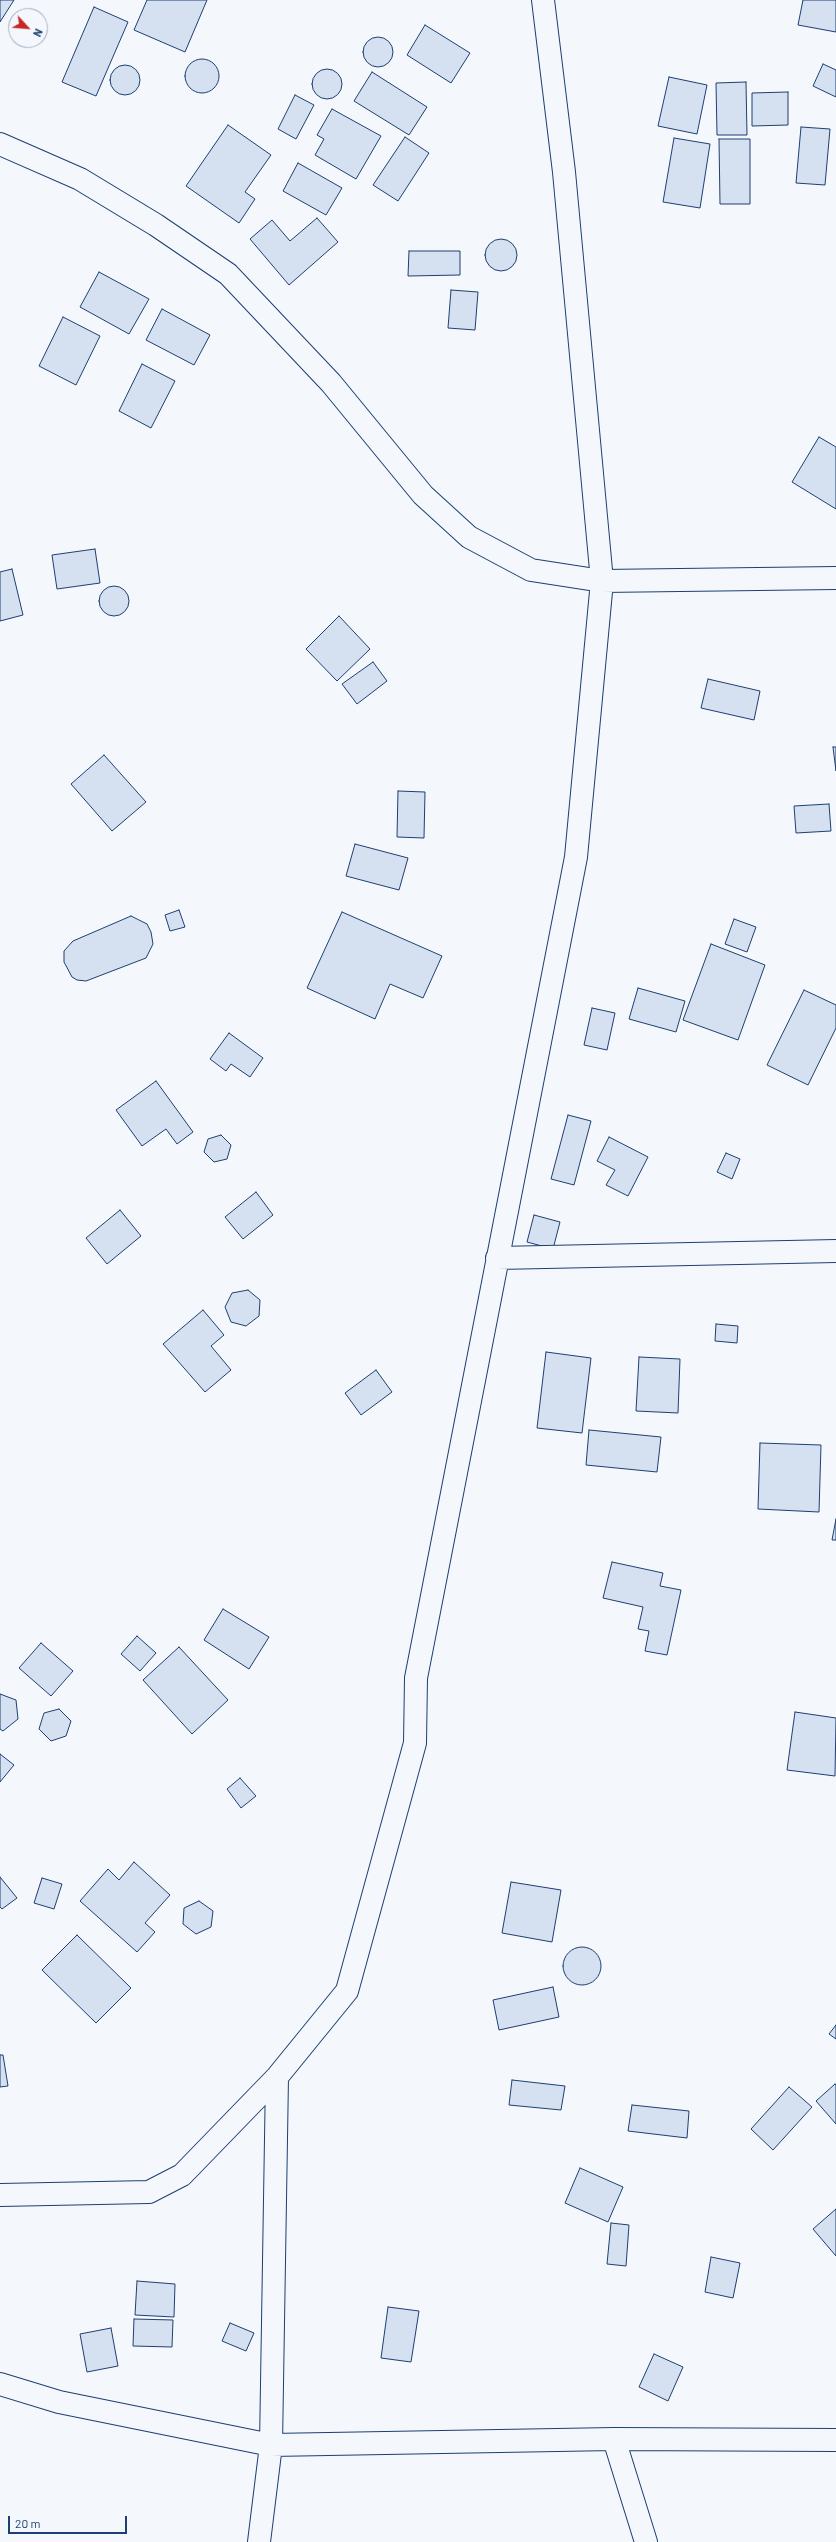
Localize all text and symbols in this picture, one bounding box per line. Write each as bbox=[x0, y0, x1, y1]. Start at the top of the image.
north arrow bbox=[8, 8, 48, 48]
text: N bbox=[31, 27, 46, 39]
scale bar bbox=[10, 2508, 129, 2534]
text: 20 m bbox=[15, 2516, 41, 2530]

